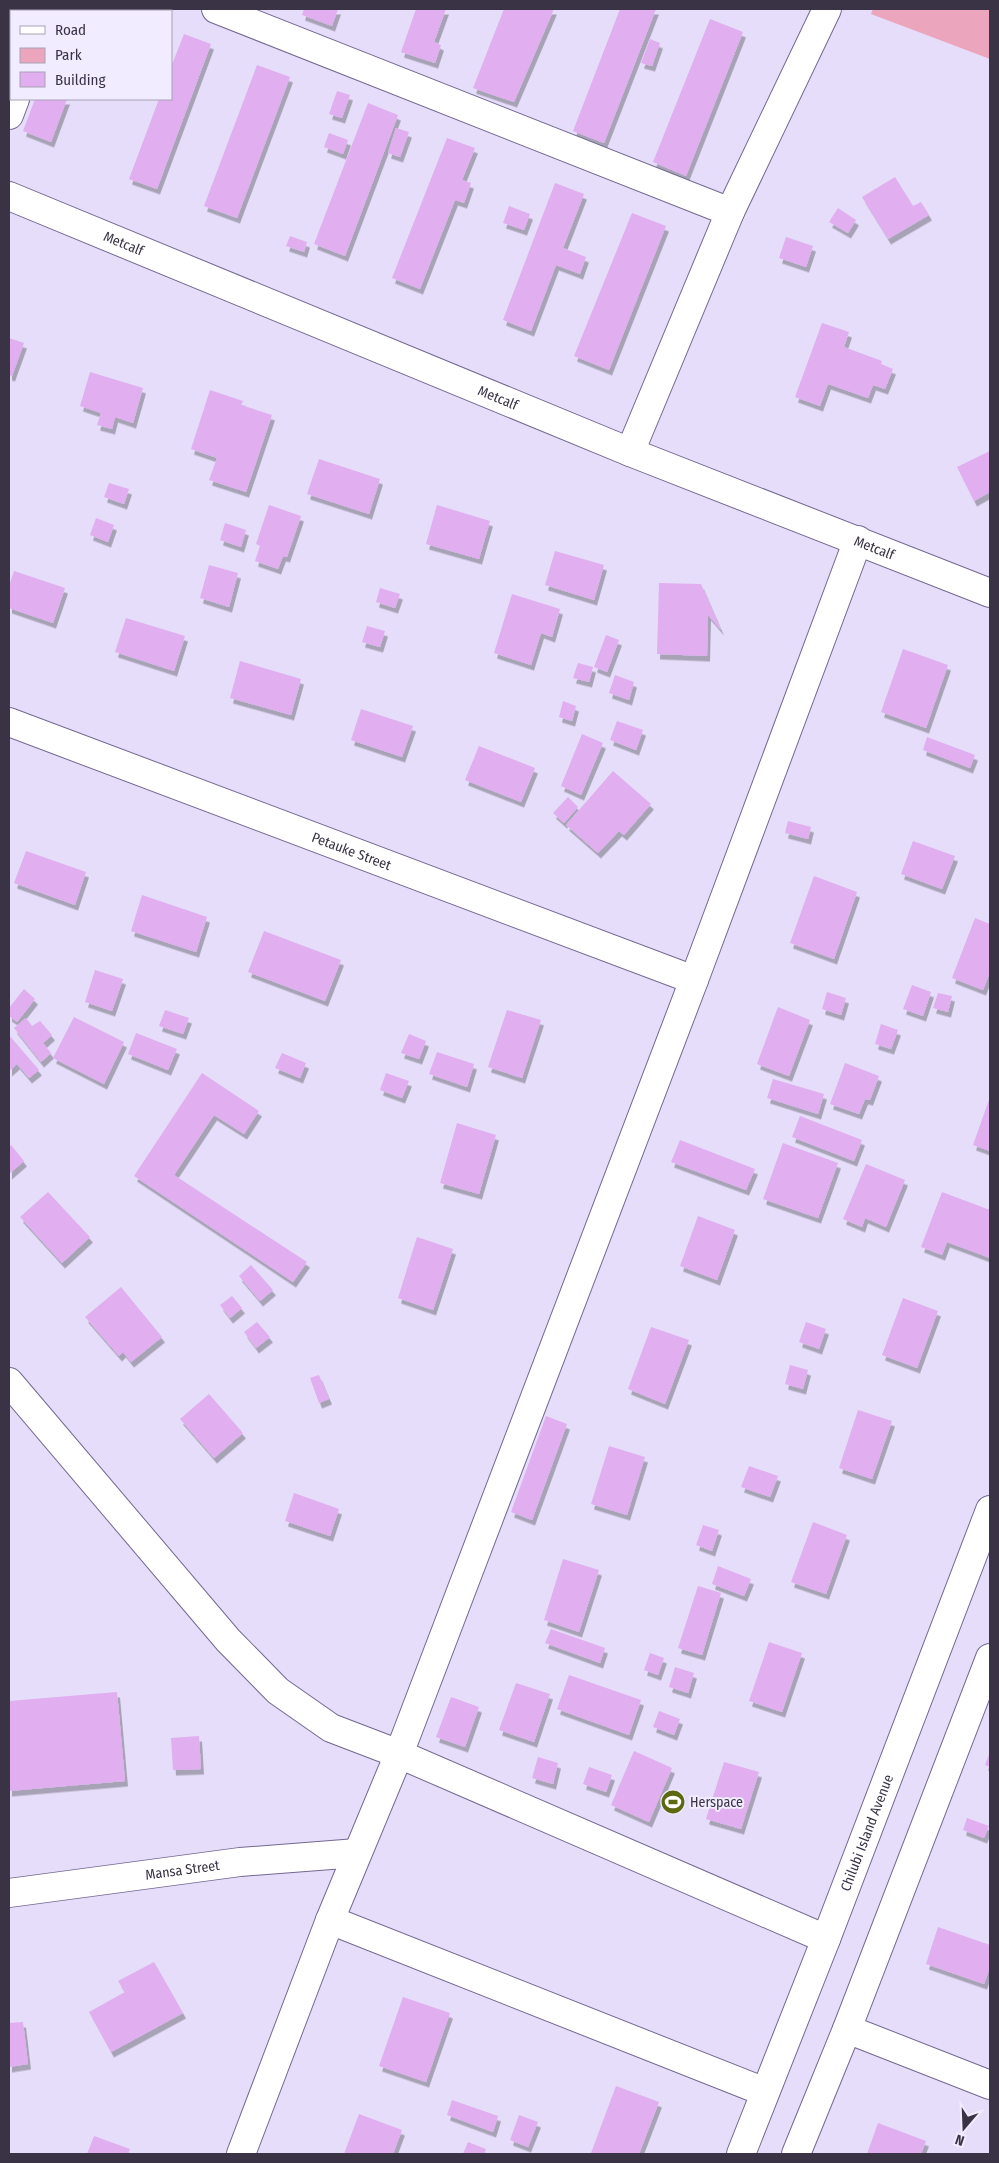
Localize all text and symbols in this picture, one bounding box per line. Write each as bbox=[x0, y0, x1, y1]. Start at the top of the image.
legend bbox=[10, 10, 172, 100]
text: Road bbox=[55, 21, 86, 39]
text: Park bbox=[55, 46, 82, 64]
text: Building bbox=[55, 71, 106, 89]
street label: Metcalf bbox=[101, 227, 148, 260]
street label: Metcalf bbox=[475, 382, 522, 414]
street label: Metcalf bbox=[852, 532, 898, 564]
street label: Petauke Street bbox=[309, 828, 394, 874]
street label: Chilubi Island Avenue bbox=[837, 1772, 897, 1894]
sports icon: Herspace bbox=[660, 1789, 686, 1815]
place label: Herspace bbox=[690, 1794, 743, 1811]
street label: Mansa Street bbox=[144, 1856, 221, 1883]
north arrow bbox=[939, 2103, 989, 2153]
text: N bbox=[953, 2130, 967, 2149]

